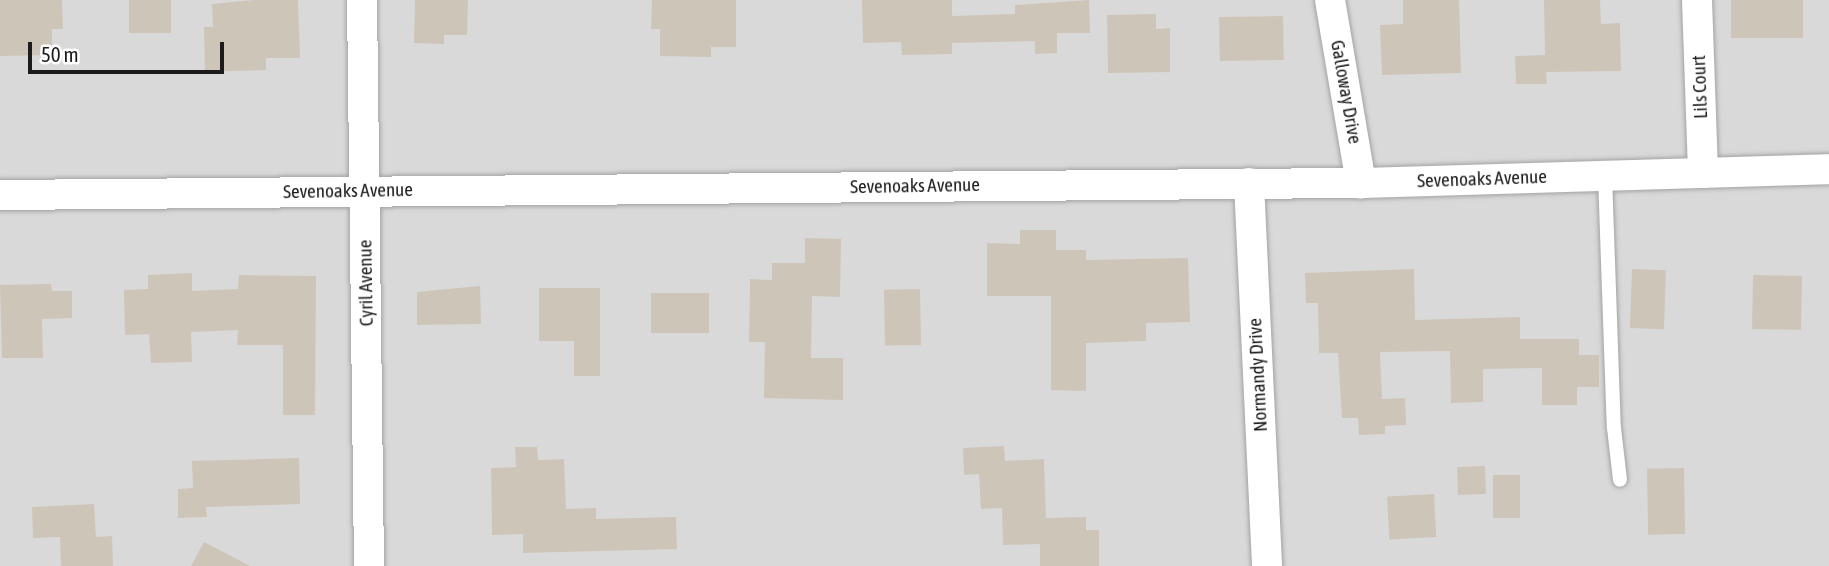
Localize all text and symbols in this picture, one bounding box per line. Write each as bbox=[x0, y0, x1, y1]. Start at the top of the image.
scale bar bbox=[32, 28, 228, 72]
street label: Galloway Drive bbox=[1326, 38, 1366, 146]
text: 50 m bbox=[41, 42, 79, 66]
street label: Lils Court bbox=[1687, 55, 1713, 119]
street label: Sevenoaks Avenue bbox=[1417, 165, 1547, 193]
street label: Sevenoaks Avenue bbox=[850, 173, 980, 199]
street label: Sevenoaks Avenue bbox=[283, 178, 413, 204]
street label: Cyril Avenue bbox=[354, 240, 378, 326]
street label: Normandy Drive bbox=[1244, 318, 1272, 432]

